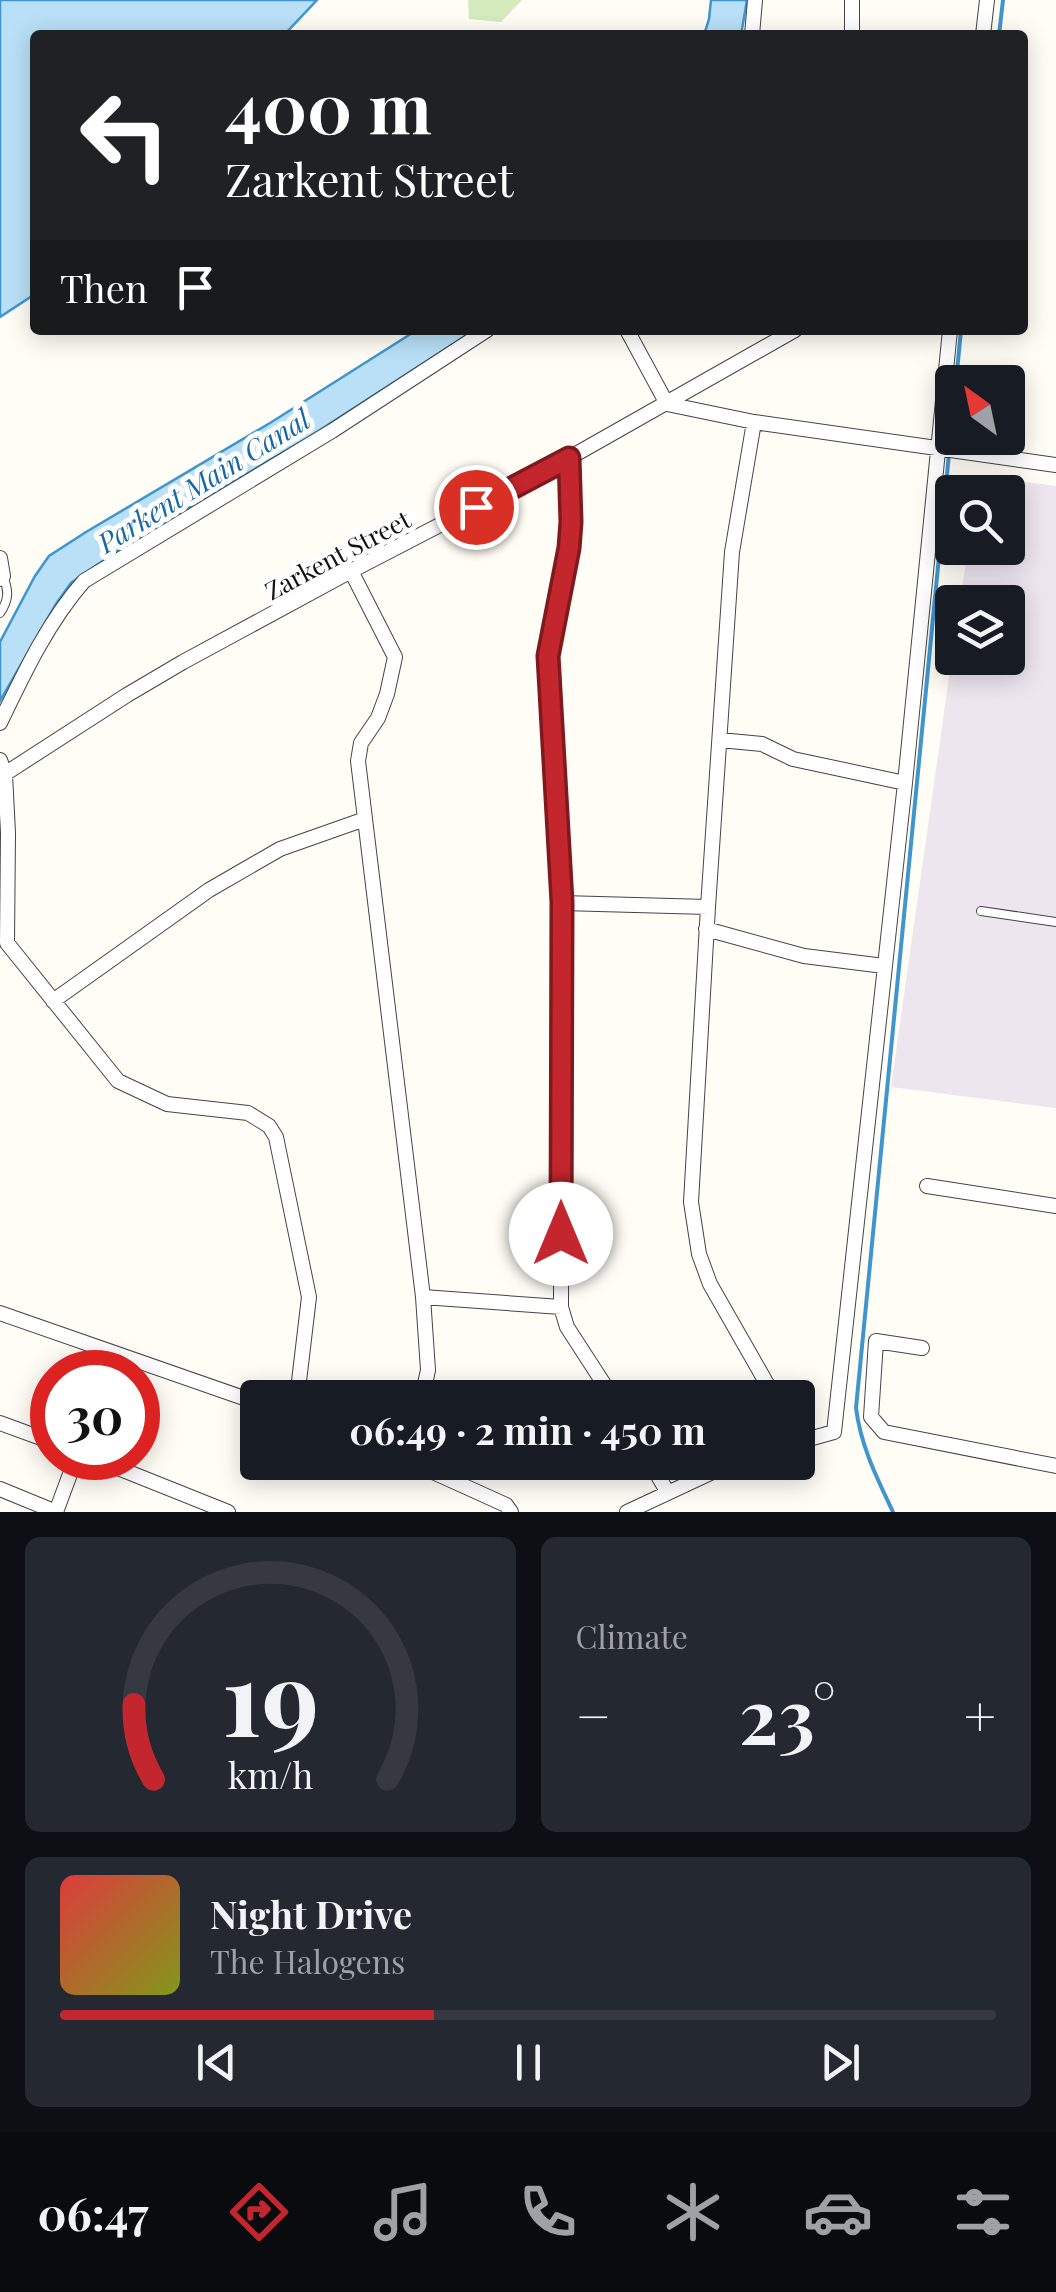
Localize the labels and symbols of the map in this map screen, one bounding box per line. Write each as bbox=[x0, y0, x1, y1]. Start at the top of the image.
north arrow bbox=[935, 365, 1025, 455]
water label: Parkent Main Canal bbox=[89, 399, 317, 561]
pin bbox=[434, 465, 519, 550]
street label: Zarkent Street bbox=[258, 501, 417, 606]
position arrow bbox=[509, 1182, 613, 1286]
speed limit sign: 30 bbox=[30, 1350, 160, 1480]

